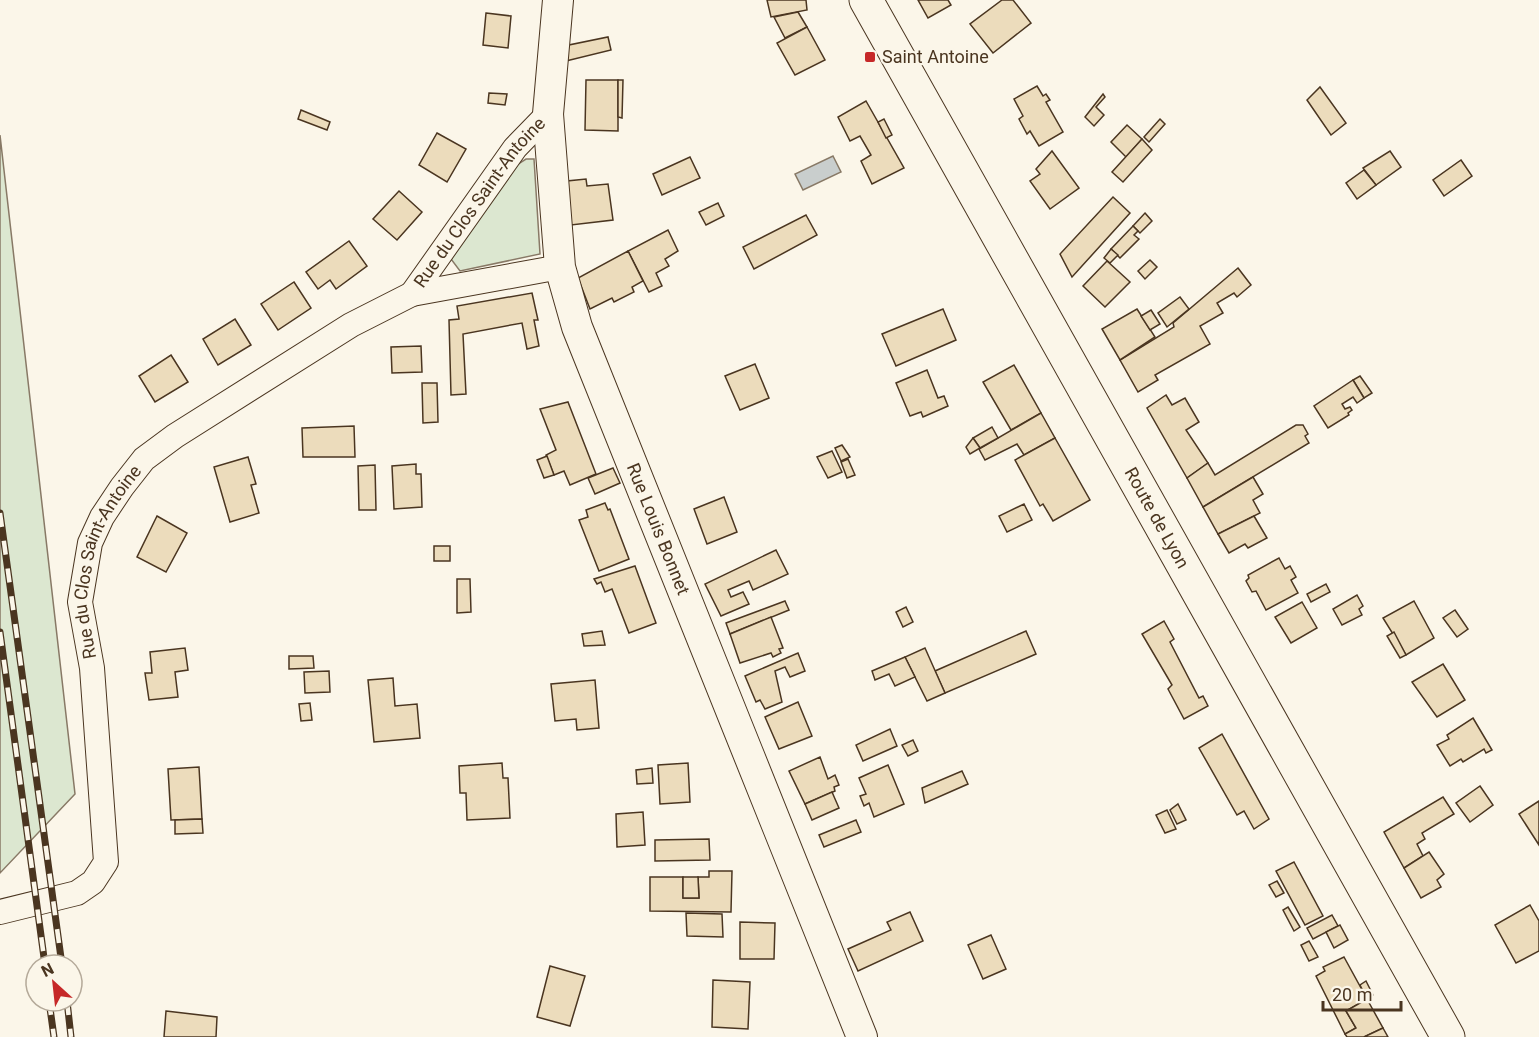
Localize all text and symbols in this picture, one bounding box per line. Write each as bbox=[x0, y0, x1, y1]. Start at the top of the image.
place label: Saint Antoine bbox=[882, 46, 989, 67]
marker: Saint Antoine bbox=[863, 50, 877, 64]
street label: Rue du Clos Saint-Antoine bbox=[409, 112, 549, 291]
street label: Rue Louis Bonnet bbox=[623, 460, 694, 598]
street label: Rue du Clos Saint-Antoine bbox=[69, 461, 145, 661]
street label: Route de Lyon bbox=[1120, 464, 1194, 572]
north arrow bbox=[24, 953, 84, 1013]
text: N bbox=[38, 959, 57, 981]
scale bar bbox=[1323, 974, 1401, 1012]
text: 20 m bbox=[1332, 984, 1372, 1005]

